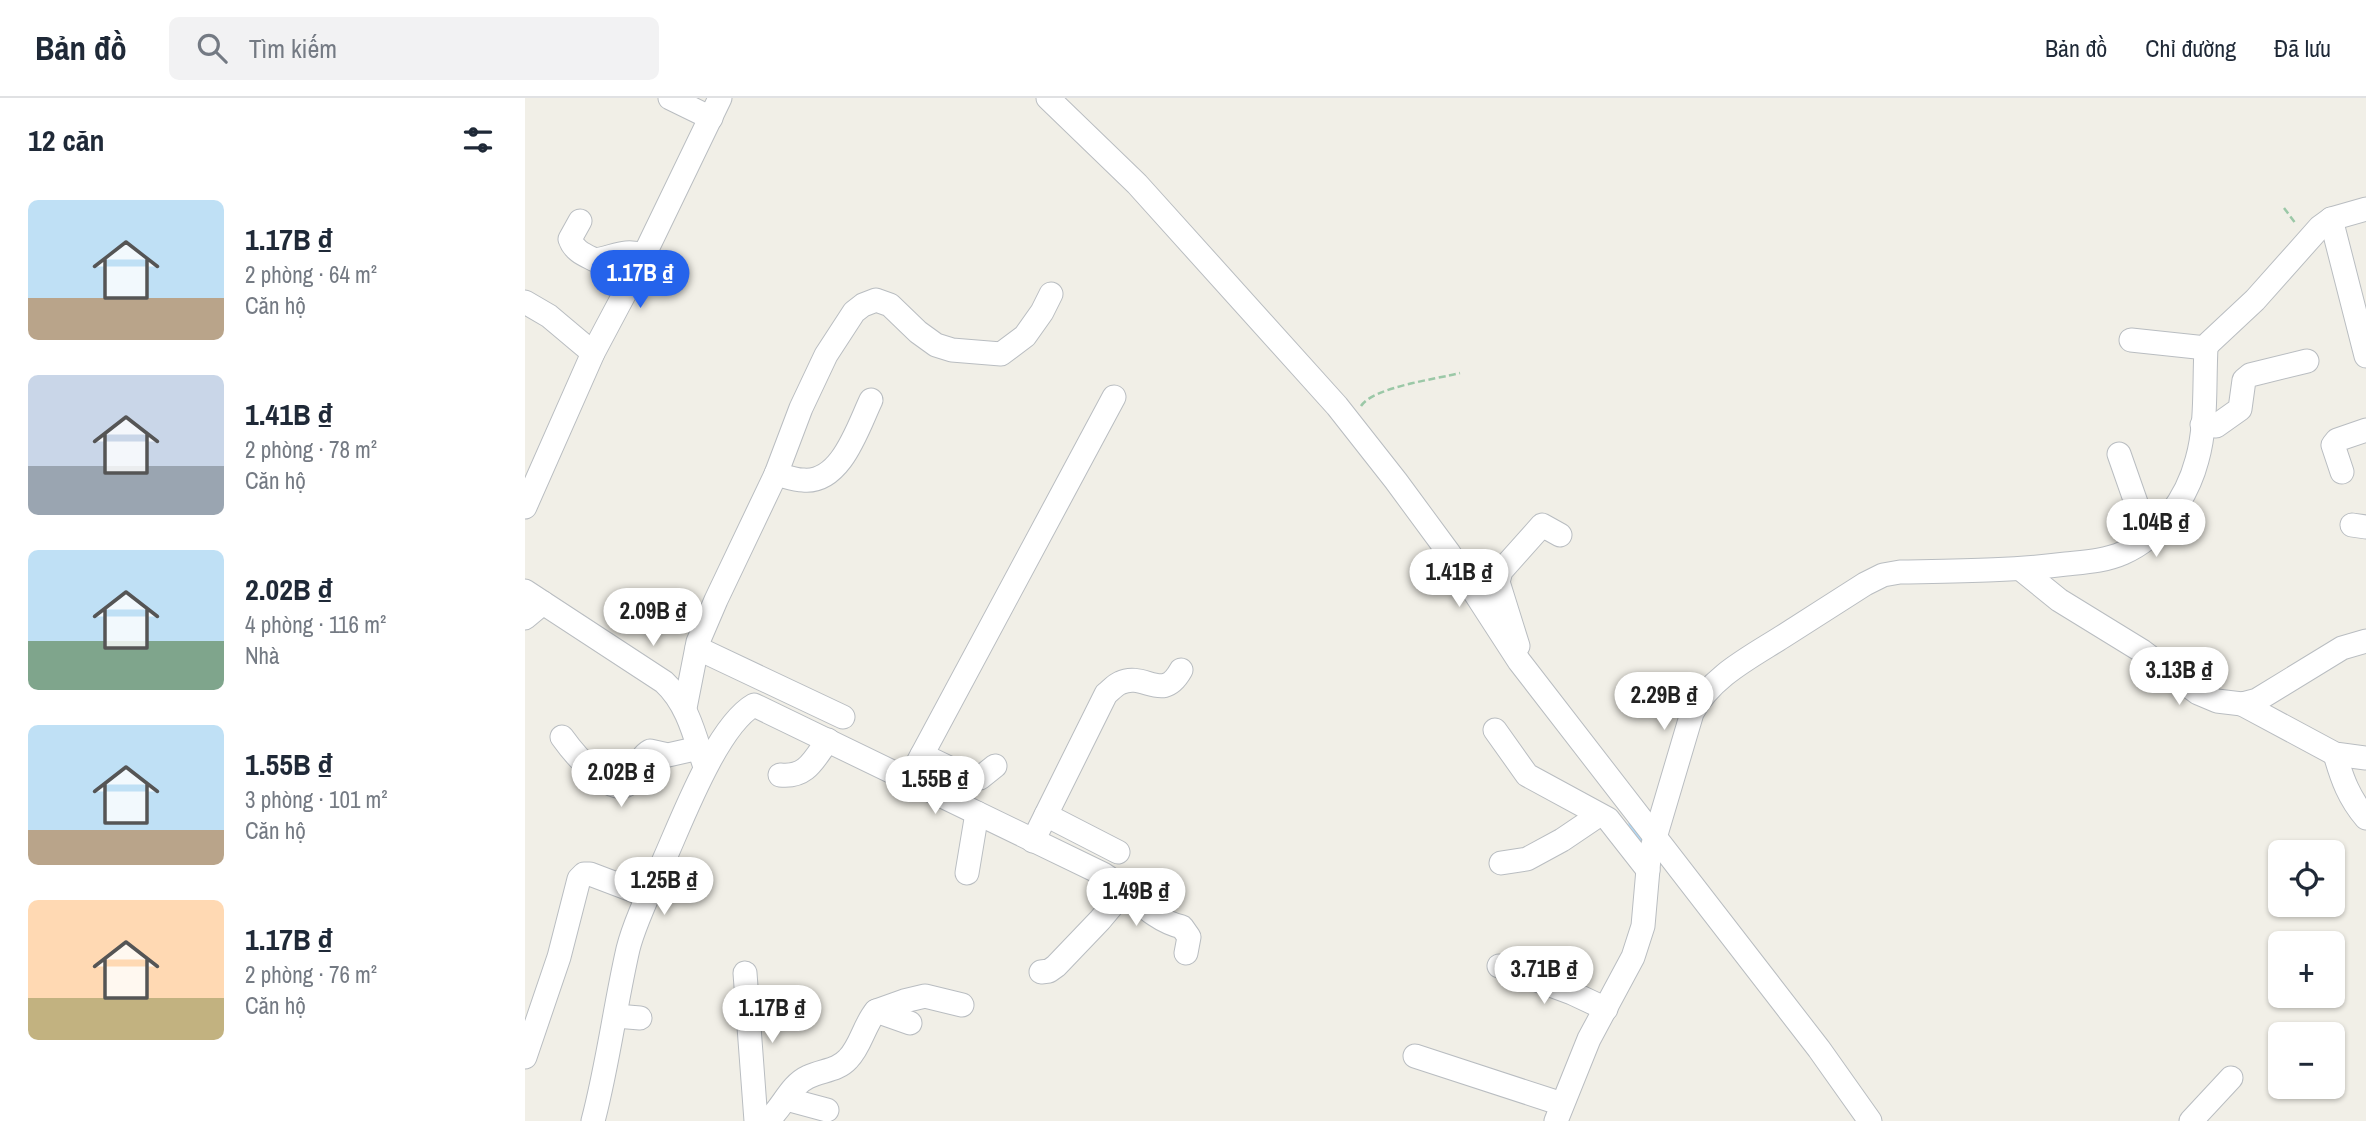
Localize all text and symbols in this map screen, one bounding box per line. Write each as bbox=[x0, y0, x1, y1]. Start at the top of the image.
search box bbox=[169, 17, 659, 80]
text: Bản đồ bbox=[35, 26, 127, 70]
icon: search bbox=[193, 29, 231, 67]
text: Tìm kiếm bbox=[249, 31, 337, 66]
text: Bản đồ bbox=[2045, 32, 2107, 64]
text: Chỉ đường bbox=[2145, 32, 2236, 64]
text: Đã lưu bbox=[2274, 32, 2331, 64]
text: 12 căn bbox=[28, 120, 105, 160]
icon: filters bbox=[459, 121, 497, 159]
text: 1.17B ₫ bbox=[245, 219, 333, 259]
icon: home bbox=[84, 228, 168, 312]
pin: 1.17B ₫ bbox=[575, 250, 705, 310]
text: 1.17B ₫ bbox=[606, 257, 674, 288]
text: 2 phòng · 64 m² bbox=[245, 259, 377, 290]
text: Căn hộ bbox=[245, 290, 306, 321]
text: 1.41B ₫ bbox=[245, 394, 333, 434]
icon: home bbox=[84, 403, 168, 487]
text: 2 phòng · 78 m² bbox=[245, 434, 377, 465]
text: Căn hộ bbox=[245, 465, 306, 496]
pin: 1.04B ₫ bbox=[2091, 500, 2221, 559]
text: 1.04B ₫ bbox=[2122, 506, 2190, 537]
pin: 1.41B ₫ bbox=[1394, 550, 1524, 609]
text: 1.41B ₫ bbox=[1425, 556, 1493, 587]
text: 2.02B ₫ bbox=[245, 569, 333, 609]
icon: home bbox=[84, 578, 168, 662]
pin: 2.09B ₫ bbox=[588, 588, 718, 648]
text: 2.09B ₫ bbox=[619, 595, 687, 626]
text: 4 phòng · 116 m² bbox=[245, 609, 386, 640]
text: Nhà bbox=[245, 640, 280, 671]
pin: 3.13B ₫ bbox=[2114, 648, 2244, 707]
text: 3.13B ₫ bbox=[2145, 654, 2213, 685]
pin: 2.29B ₫ bbox=[1599, 672, 1729, 732]
text: 2.29B ₫ bbox=[1630, 679, 1698, 710]
text: 1.55B ₫ bbox=[245, 744, 333, 784]
pin: 2.02B ₫ bbox=[556, 750, 686, 809]
icon: home bbox=[84, 753, 168, 837]
text: 2.02B ₫ bbox=[587, 756, 655, 787]
pin: 1.55B ₫ bbox=[870, 756, 1000, 816]
text: 1.55B ₫ bbox=[901, 763, 969, 794]
text: 3 phòng · 101 m² bbox=[245, 784, 388, 815]
text: Căn hộ bbox=[245, 815, 306, 846]
map controls bbox=[2268, 840, 2345, 1099]
button: locate bbox=[2268, 840, 2345, 917]
pin: 1.25B ₫ bbox=[599, 858, 729, 917]
text: 1.25B ₫ bbox=[630, 864, 698, 895]
pin: 1.49B ₫ bbox=[1071, 868, 1201, 928]
text: 1.49B ₫ bbox=[1102, 875, 1170, 906]
text: 1.17B ₫ bbox=[245, 919, 333, 959]
icon: home bbox=[84, 928, 168, 1012]
button: + bbox=[2268, 931, 2345, 1008]
pin: 3.71B ₫ bbox=[1479, 946, 1609, 1006]
text: 3.71B ₫ bbox=[1510, 953, 1578, 984]
text: 2 phòng · 76 m² bbox=[245, 959, 377, 990]
pin: 1.17B ₫ bbox=[707, 986, 837, 1045]
text: Căn hộ bbox=[245, 990, 306, 1021]
text: 1.17B ₫ bbox=[738, 992, 806, 1023]
button: − bbox=[2268, 1022, 2345, 1099]

